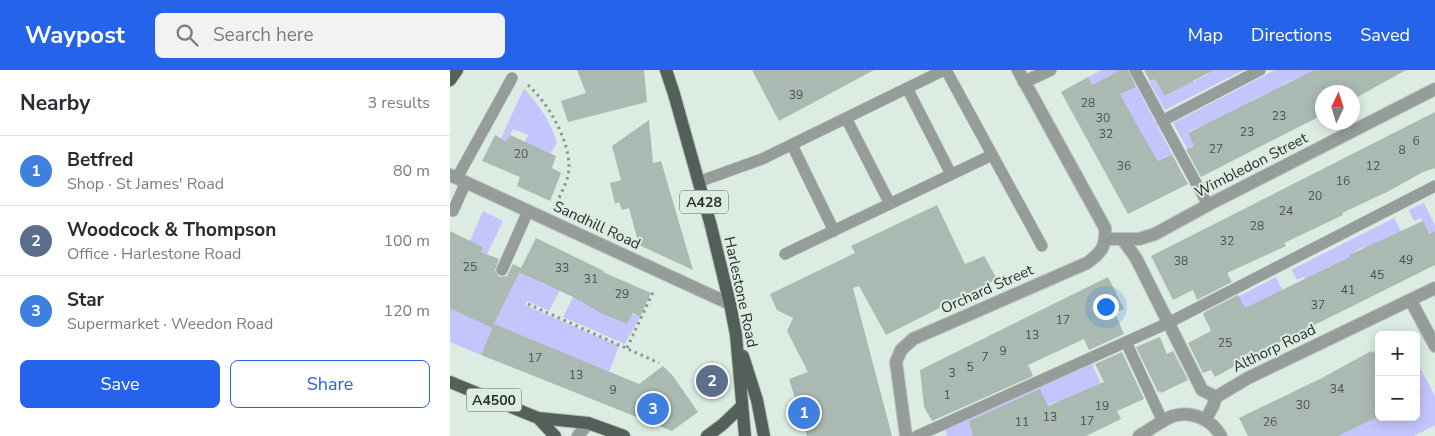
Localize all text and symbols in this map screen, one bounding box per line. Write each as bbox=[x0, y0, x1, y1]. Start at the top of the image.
search box bbox=[155, 13, 505, 58]
text: Waypost bbox=[25, 19, 125, 51]
icon: search bbox=[173, 21, 201, 49]
text: Search here bbox=[213, 22, 314, 48]
text: Map bbox=[1188, 23, 1223, 47]
text: Directions bbox=[1251, 23, 1332, 47]
text: Saved bbox=[1360, 23, 1410, 47]
north arrow bbox=[1315, 85, 1360, 130]
house number: 39 bbox=[789, 87, 803, 103]
text: Nearby bbox=[20, 89, 90, 117]
text: 3 results bbox=[368, 92, 430, 114]
house number: 28 bbox=[1081, 95, 1095, 111]
house number: 23 bbox=[1272, 108, 1286, 124]
house number: 30 bbox=[1096, 110, 1110, 126]
house number: 23 bbox=[1240, 124, 1254, 140]
house number: 32 bbox=[1099, 126, 1113, 142]
street label: Wimbledon Street bbox=[1191, 128, 1312, 202]
house number: 6 bbox=[1412, 133, 1420, 149]
house number: 27 bbox=[1209, 141, 1223, 157]
house number: 8 bbox=[1398, 142, 1406, 158]
house number: 20 bbox=[514, 146, 528, 162]
text: Betfred bbox=[67, 147, 134, 173]
house number: 36 bbox=[1117, 158, 1131, 174]
house number: 12 bbox=[1366, 158, 1380, 174]
text: 1 bbox=[31, 160, 41, 182]
text: 80 m bbox=[393, 160, 430, 182]
text: Shop · St James' Road bbox=[67, 173, 224, 195]
house number: 16 bbox=[1336, 173, 1350, 189]
house number: 20 bbox=[1308, 188, 1322, 204]
road number: A428 bbox=[680, 190, 728, 214]
street label: Sandhill Road bbox=[550, 196, 644, 254]
house number: 24 bbox=[1279, 203, 1293, 219]
text: Woodcock & Thompson bbox=[67, 217, 276, 243]
house number: 28 bbox=[1250, 218, 1264, 234]
text: 2 bbox=[31, 230, 41, 252]
text: 100 m bbox=[383, 230, 430, 252]
house number: 32 bbox=[1220, 233, 1234, 249]
street label: Harlestone Road bbox=[719, 235, 763, 349]
text: Office · Harlestone Road bbox=[67, 243, 241, 265]
house number: 49 bbox=[1399, 252, 1413, 268]
house number: 38 bbox=[1174, 253, 1188, 269]
house number: 25 bbox=[463, 259, 477, 275]
street label: Orchard Street bbox=[938, 259, 1037, 318]
house number: 33 bbox=[555, 260, 569, 276]
house number: 45 bbox=[1370, 267, 1384, 283]
house number: 31 bbox=[584, 271, 598, 287]
house number: 41 bbox=[1341, 282, 1355, 298]
house number: 29 bbox=[615, 286, 629, 302]
text: Star bbox=[67, 287, 104, 313]
your location bbox=[1093, 294, 1119, 320]
house number: 37 bbox=[1311, 297, 1325, 313]
text: 3 bbox=[31, 300, 41, 322]
text: 120 m bbox=[383, 300, 430, 322]
house number: 17 bbox=[1056, 312, 1070, 328]
text: Supermarket · Weedon Road bbox=[67, 313, 273, 335]
street label: Althorp Road bbox=[1229, 319, 1319, 377]
house number: 13 bbox=[1025, 327, 1039, 343]
map controls bbox=[1375, 331, 1420, 421]
button: + bbox=[1375, 331, 1420, 376]
house number: 25 bbox=[1218, 335, 1232, 351]
house number: 9 bbox=[999, 343, 1007, 359]
house number: 7 bbox=[981, 349, 989, 365]
house number: 17 bbox=[528, 350, 542, 366]
house number: 5 bbox=[966, 359, 974, 375]
button: Save bbox=[20, 360, 220, 408]
button: Share bbox=[230, 360, 430, 408]
pin: 2 bbox=[696, 362, 728, 400]
house number: 3 bbox=[948, 365, 956, 381]
house number: 13 bbox=[569, 367, 583, 383]
button: − bbox=[1375, 376, 1420, 421]
house number: 34 bbox=[1330, 381, 1344, 397]
house number: 9 bbox=[609, 382, 617, 398]
house number: 1 bbox=[943, 387, 951, 403]
road number: A4500 bbox=[467, 388, 522, 412]
pin: 3 bbox=[637, 390, 669, 428]
pin: 1 bbox=[788, 394, 820, 432]
house number: 30 bbox=[1296, 397, 1310, 413]
house number: 19 bbox=[1095, 398, 1109, 414]
house number: 13 bbox=[1043, 409, 1057, 425]
house number: 17 bbox=[1080, 413, 1094, 429]
house number: 11 bbox=[1015, 414, 1029, 430]
house number: 26 bbox=[1263, 414, 1277, 430]

